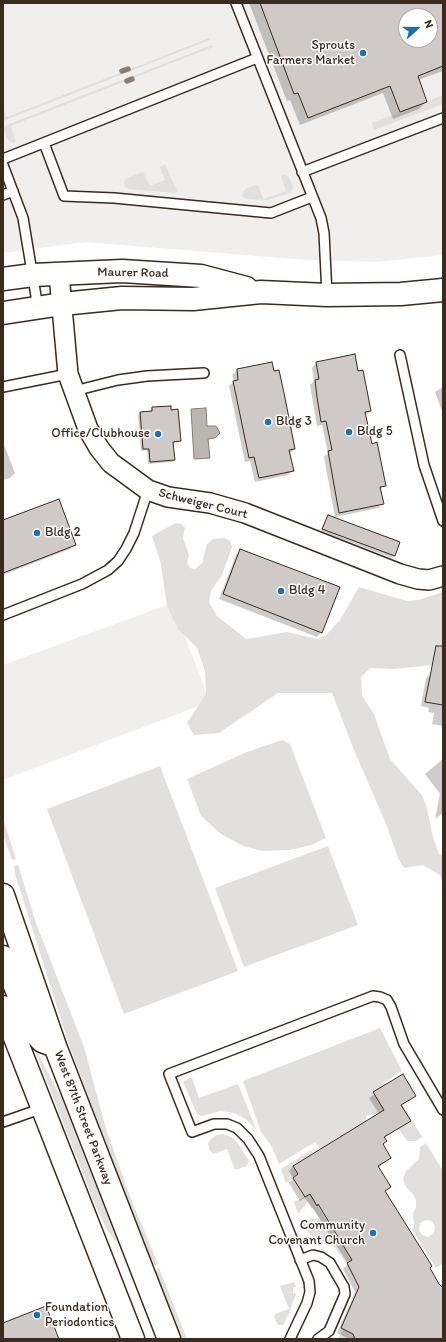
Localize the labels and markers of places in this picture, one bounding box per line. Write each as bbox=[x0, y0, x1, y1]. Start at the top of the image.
place label: Sprouts Farmers Market bbox=[266, 38, 355, 69]
marker: Sprouts Farmers Market bbox=[358, 48, 368, 58]
place label: Bldg 3 bbox=[276, 414, 312, 430]
marker: Bldg 3 bbox=[263, 417, 273, 427]
place label: Bldg 5 bbox=[357, 424, 392, 440]
place label: Office/Clubhouse bbox=[51, 426, 150, 442]
marker: Bldg 5 bbox=[344, 427, 354, 437]
marker: Office/Clubhouse bbox=[153, 429, 163, 439]
place label: Bldg 2 bbox=[45, 525, 80, 541]
marker: Bldg 2 bbox=[32, 528, 42, 538]
place label: Bldg 4 bbox=[289, 583, 325, 599]
marker: Bldg 4 bbox=[276, 586, 286, 596]
place label: Community Covenant Church bbox=[268, 1218, 365, 1249]
marker: Community Covenant Church bbox=[368, 1228, 378, 1238]
place label: Foundation Periodontics bbox=[45, 1300, 114, 1331]
marker: Foundation Periodontics bbox=[32, 1310, 42, 1320]

